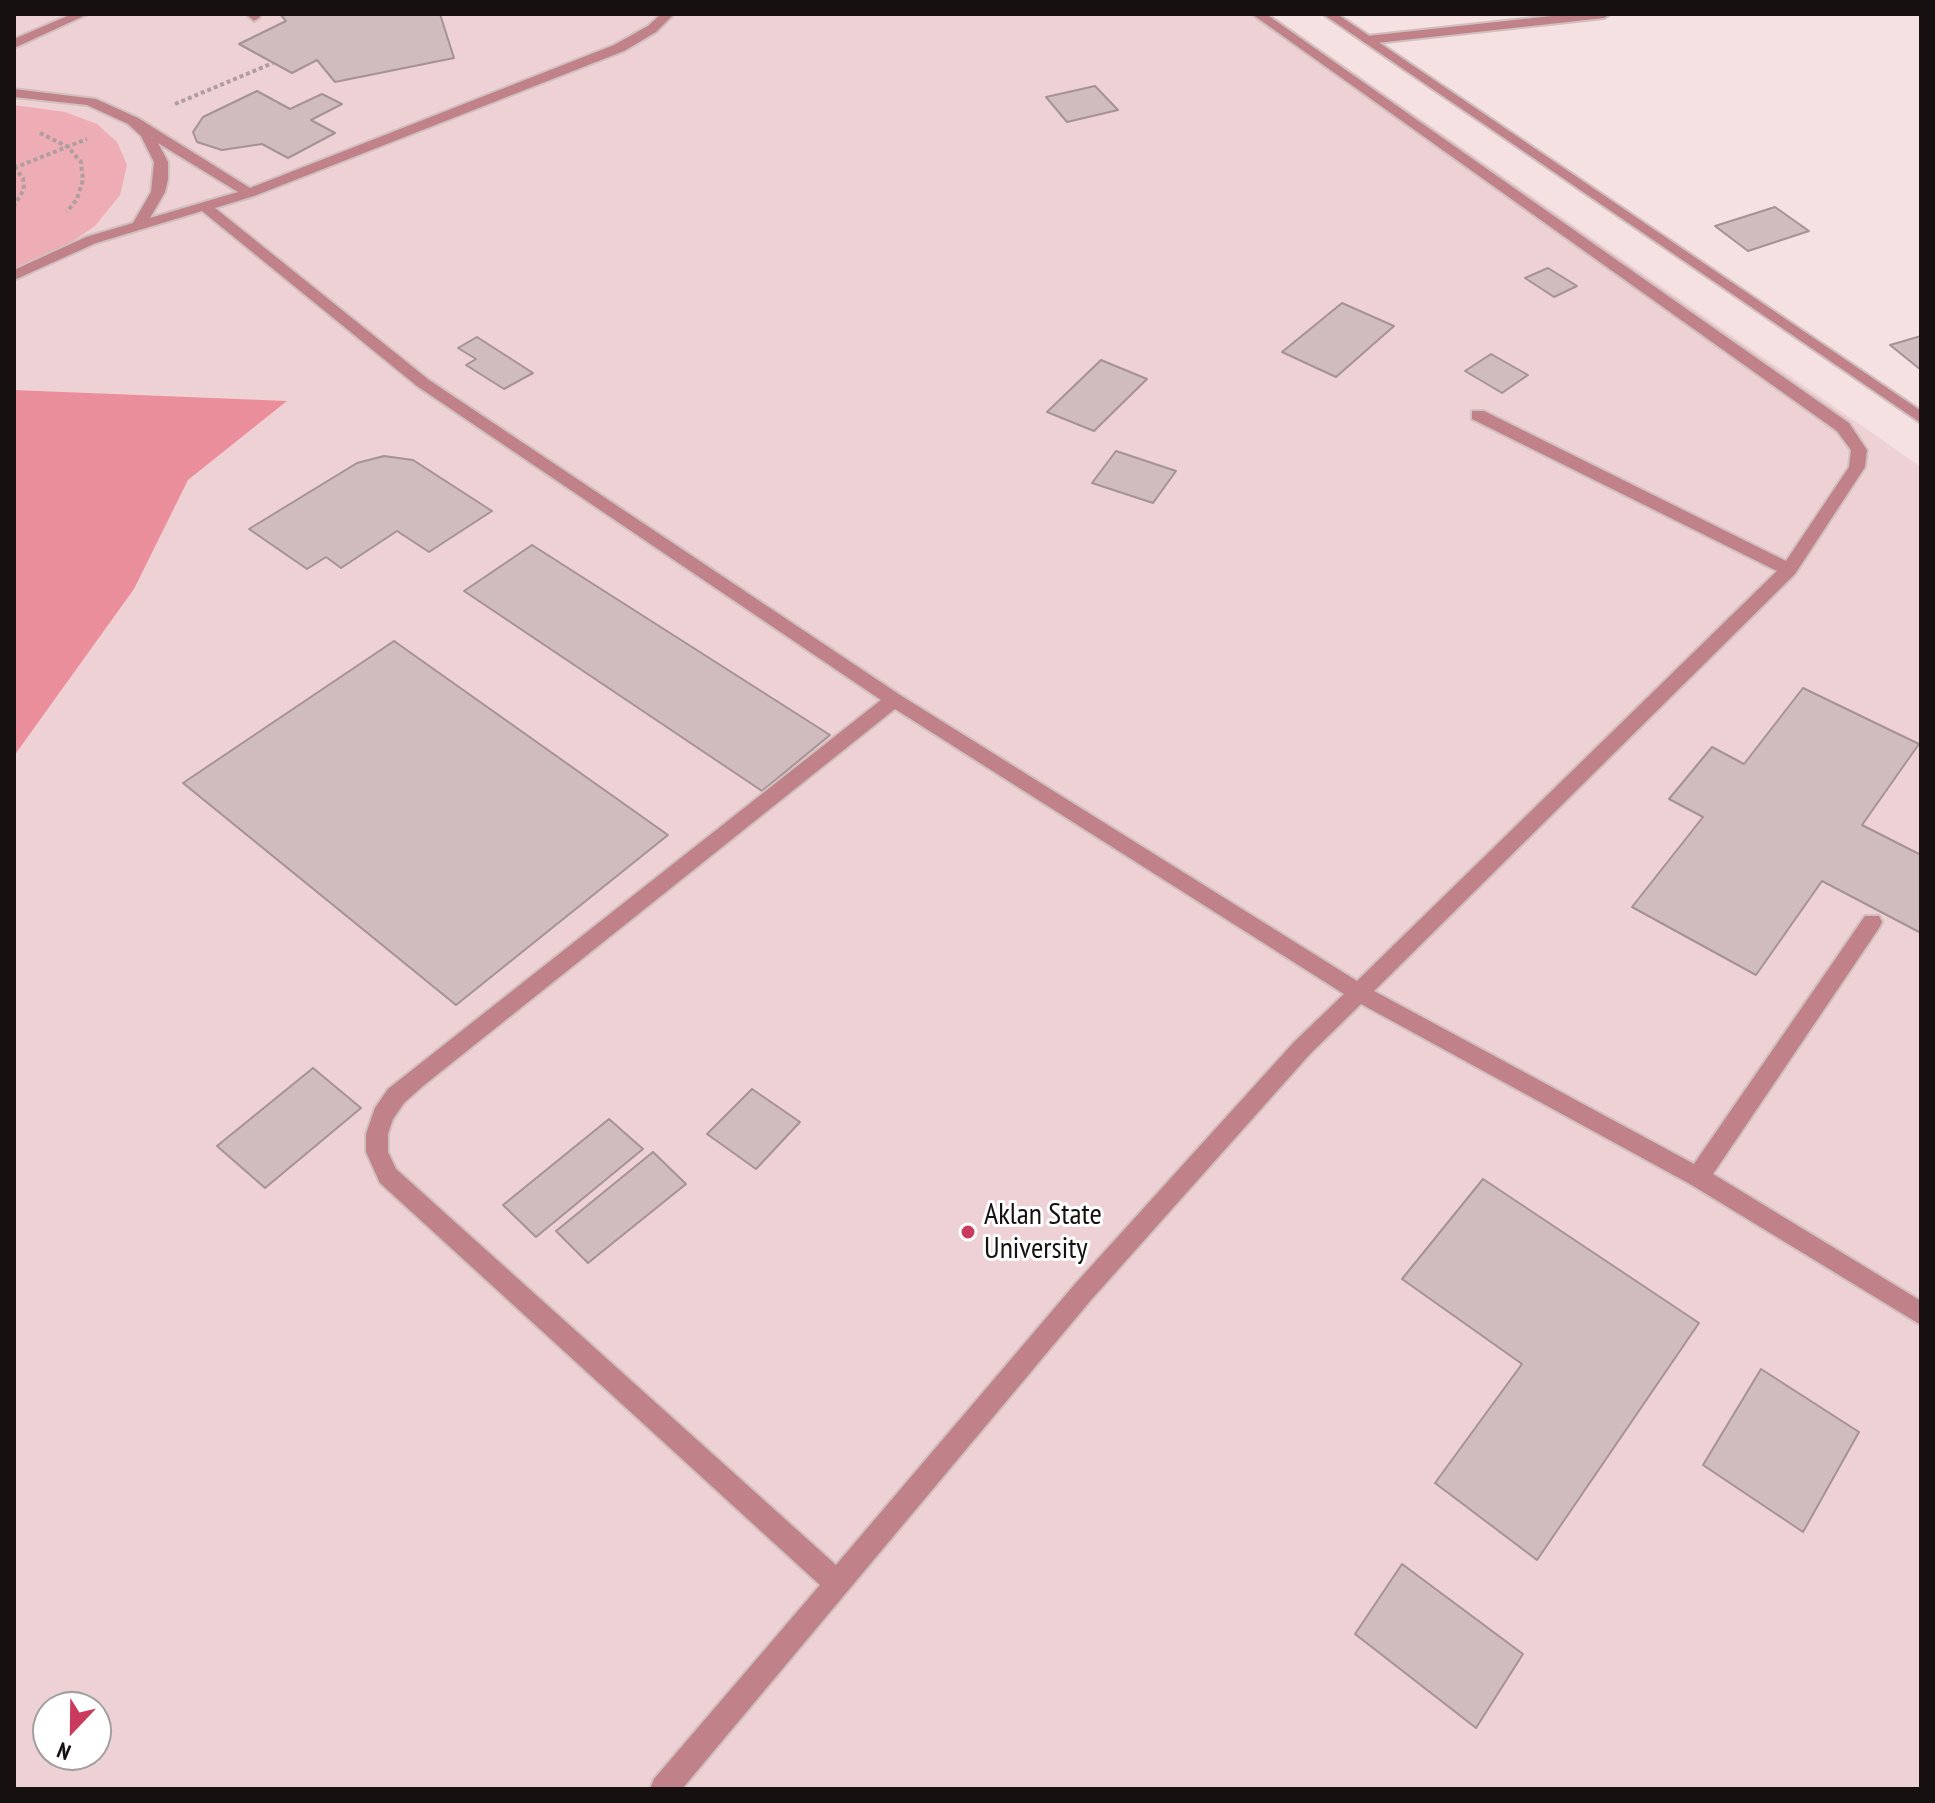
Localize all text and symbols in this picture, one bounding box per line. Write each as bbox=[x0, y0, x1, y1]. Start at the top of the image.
place label: Aklan State University bbox=[984, 1197, 1102, 1268]
marker: Aklan State University bbox=[959, 1223, 977, 1241]
north arrow bbox=[32, 1691, 112, 1771]
text: N bbox=[53, 1736, 75, 1767]

